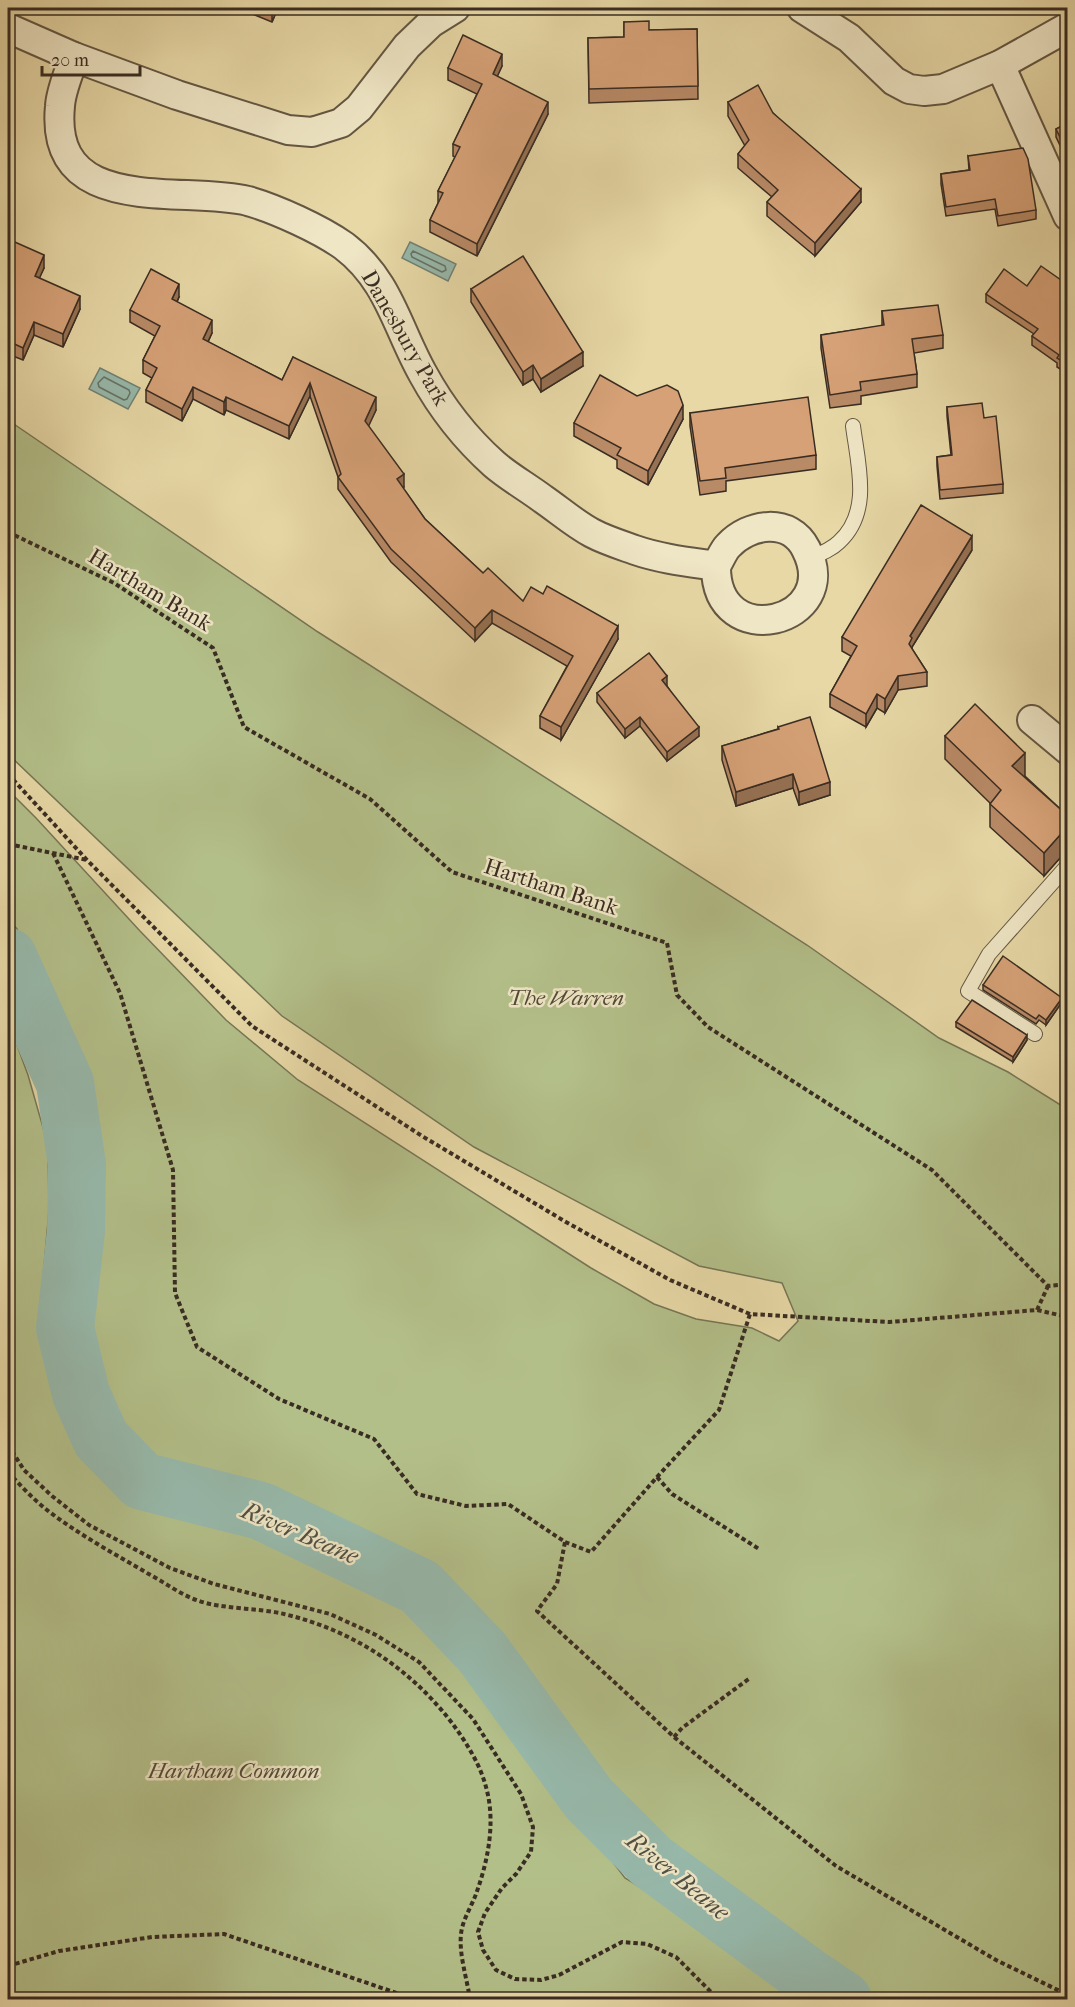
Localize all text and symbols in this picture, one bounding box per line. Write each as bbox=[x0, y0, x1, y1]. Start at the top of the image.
scale bar bbox=[42, 39, 140, 77]
text: 20 m bbox=[51, 50, 89, 71]
street label: Danesbury Park bbox=[356, 266, 455, 411]
street label: Hartham Bank bbox=[84, 543, 217, 637]
street label: Hartham Bank bbox=[481, 853, 622, 921]
park label: The Warren bbox=[508, 985, 624, 1011]
water label: River Beane bbox=[236, 1495, 364, 1571]
park label: Hartham Common bbox=[147, 1758, 320, 1784]
water label: River Beane bbox=[619, 1825, 736, 1927]

